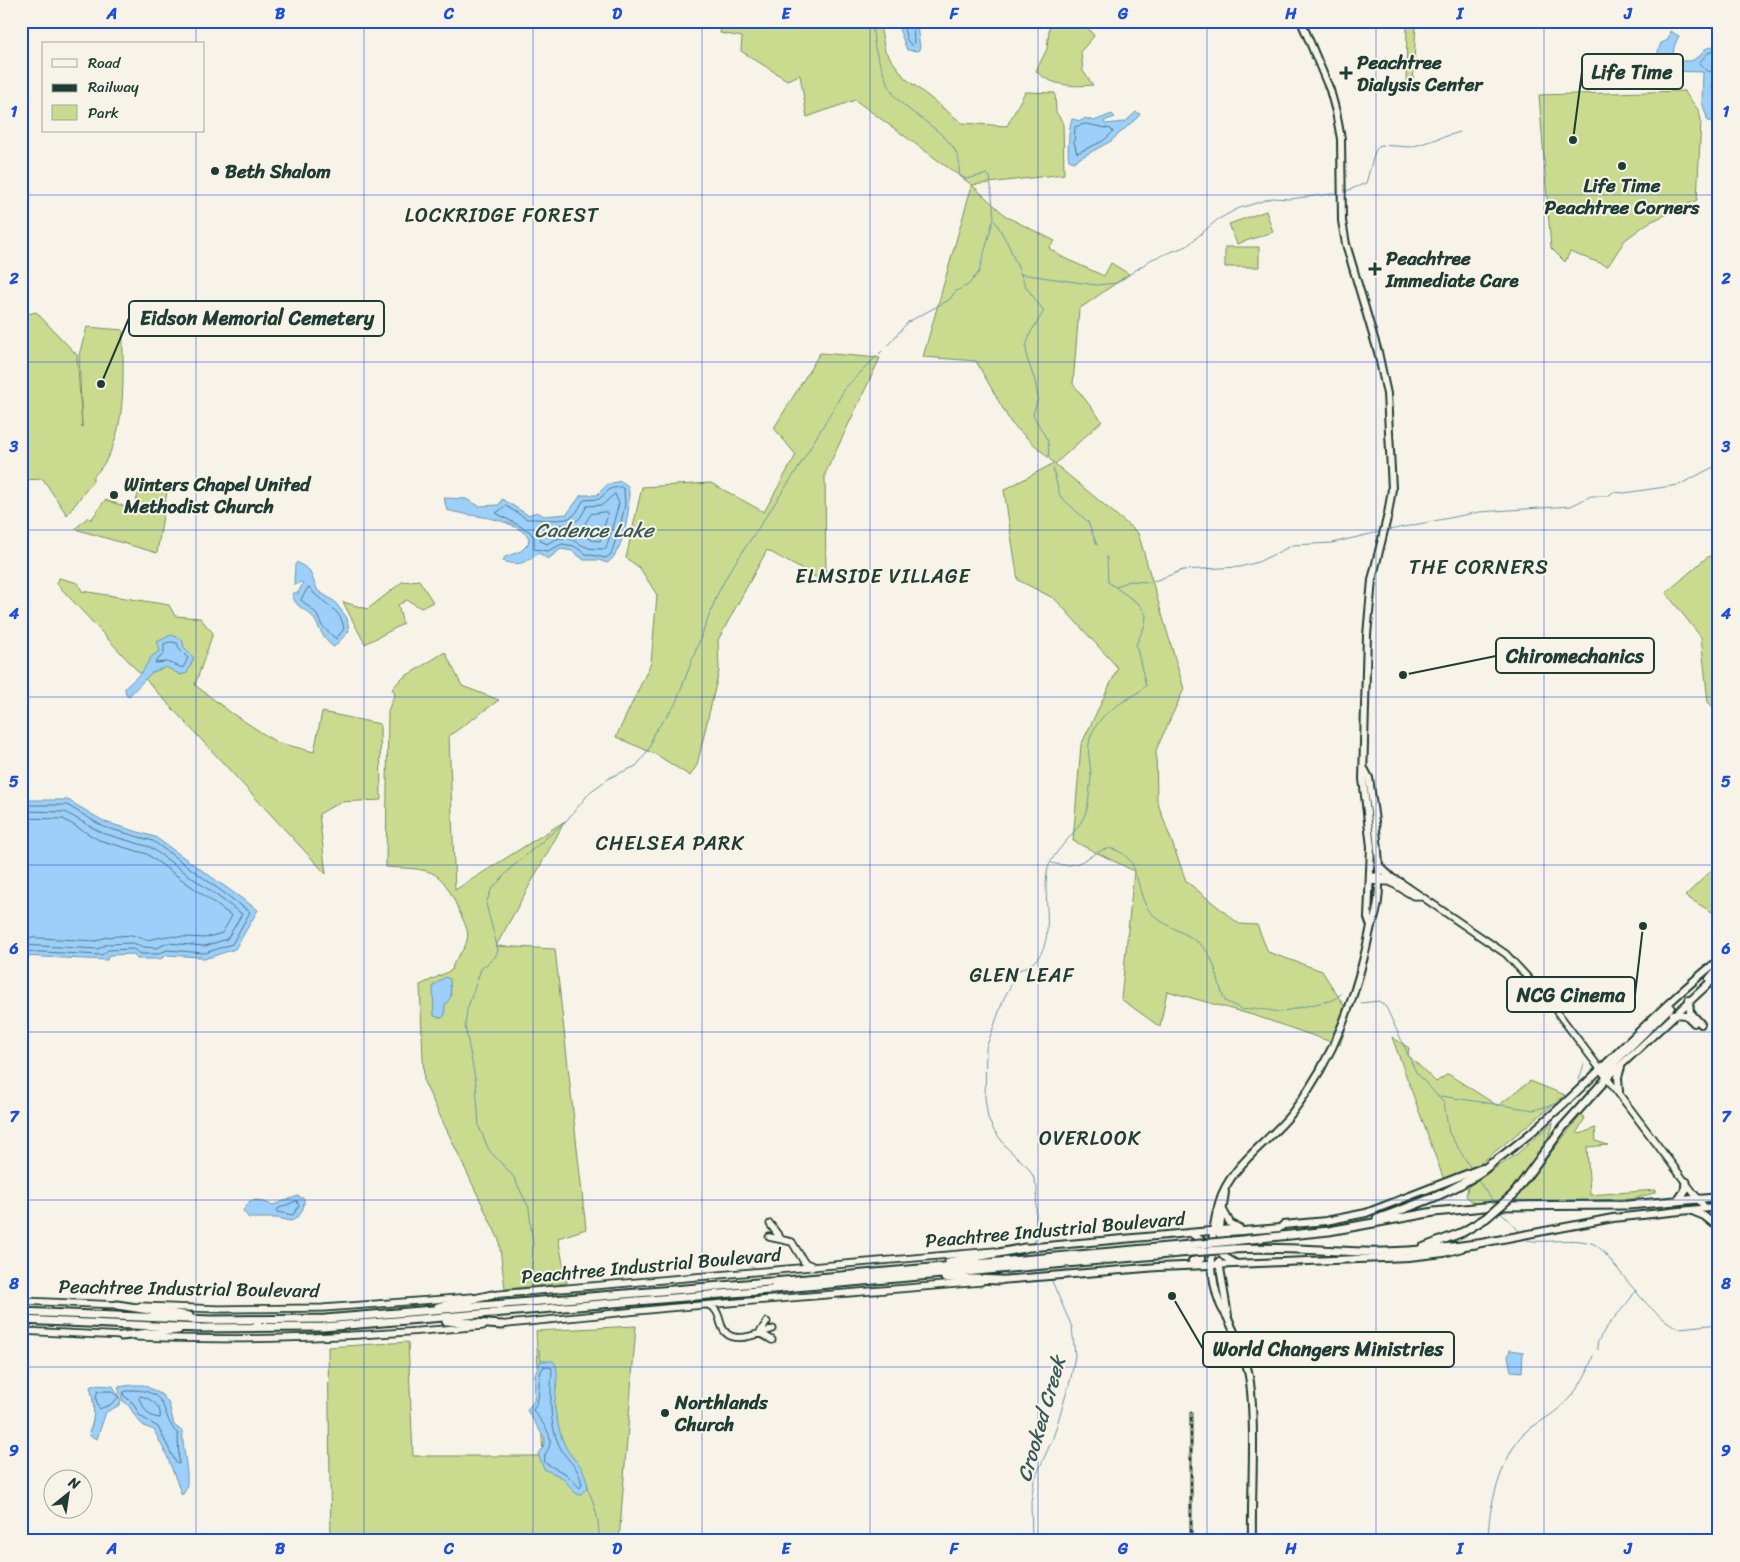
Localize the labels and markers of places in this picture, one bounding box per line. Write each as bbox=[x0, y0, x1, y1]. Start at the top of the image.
place label: Peachtree Dialysis Center bbox=[1357, 46, 1484, 101]
callout: Life Time bbox=[1582, 54, 1683, 89]
marker: Peachtree Dialysis Center bbox=[1339, 66, 1353, 80]
place label: Beth Shalom bbox=[225, 155, 331, 188]
marker: Life Time Peachtree Corners bbox=[1616, 160, 1628, 172]
marker: Beth Shalom bbox=[209, 165, 221, 177]
place label: Life Time Peachtree Corners bbox=[1545, 169, 1701, 224]
place label: Peachtree Immediate Care bbox=[1385, 242, 1519, 297]
marker: Peachtree Immediate Care bbox=[1368, 262, 1382, 276]
callout: Eidson Memorial Cemetery bbox=[129, 301, 384, 336]
place label: Winters Chapel United Methodist Church bbox=[123, 468, 312, 523]
marker: Winters Chapel United Methodist Church bbox=[108, 489, 120, 501]
callout: Chiromechanics bbox=[1496, 638, 1654, 673]
callout: NCG Cinema bbox=[1507, 977, 1635, 1012]
callout: World Changers Ministries bbox=[1203, 1332, 1454, 1367]
place label: Northlands Church bbox=[674, 1386, 769, 1441]
marker: Northlands Church bbox=[659, 1407, 671, 1419]

